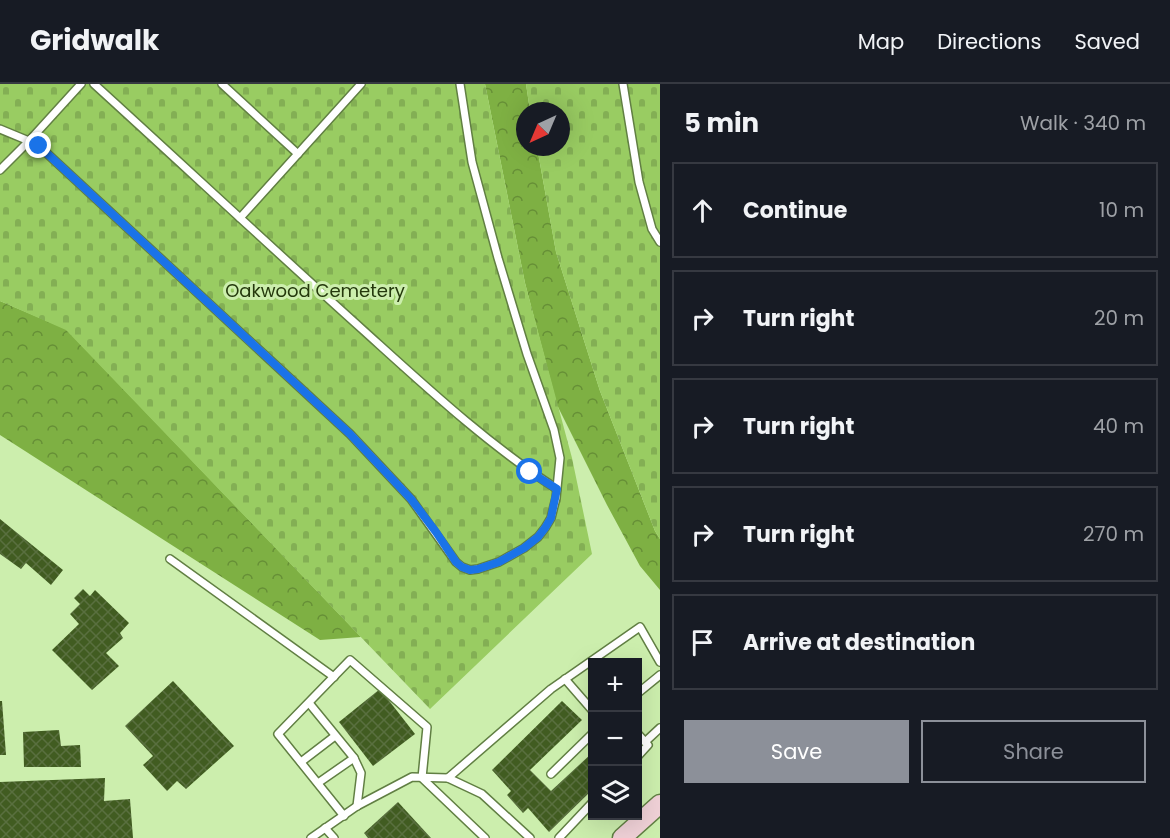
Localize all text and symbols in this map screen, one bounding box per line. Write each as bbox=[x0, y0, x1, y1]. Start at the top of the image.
text: Gridwalk bbox=[30, 21, 159, 60]
text: Map bbox=[858, 27, 904, 56]
text: Directions bbox=[937, 27, 1041, 56]
text: Saved bbox=[1074, 27, 1140, 56]
north arrow bbox=[516, 102, 570, 156]
text: 5 min bbox=[684, 105, 759, 141]
text: Walk · 340 m bbox=[1020, 109, 1146, 137]
route end bbox=[25, 132, 51, 158]
icon: ahead bbox=[686, 194, 719, 227]
text: Continue bbox=[743, 195, 847, 226]
text: 10 m bbox=[1099, 196, 1144, 224]
park label: Oakwood Cemetery bbox=[225, 278, 405, 303]
icon: right bbox=[686, 302, 719, 335]
text: Turn right bbox=[743, 303, 854, 334]
text: 20 m bbox=[1094, 304, 1144, 332]
icon: right bbox=[686, 410, 719, 443]
text: Turn right bbox=[743, 411, 854, 442]
text: 40 m bbox=[1093, 412, 1144, 440]
route start bbox=[516, 458, 542, 484]
icon: right bbox=[686, 518, 719, 551]
text: Turn right bbox=[743, 519, 854, 550]
text: 270 m bbox=[1083, 520, 1144, 548]
icon: arrive bbox=[686, 626, 719, 659]
text: Arrive at destination bbox=[743, 627, 975, 658]
map controls bbox=[588, 658, 642, 820]
button: + bbox=[588, 658, 642, 712]
button: − bbox=[588, 712, 642, 766]
button: Save bbox=[684, 720, 909, 783]
button: Share bbox=[921, 720, 1146, 783]
button: layers bbox=[588, 766, 642, 820]

